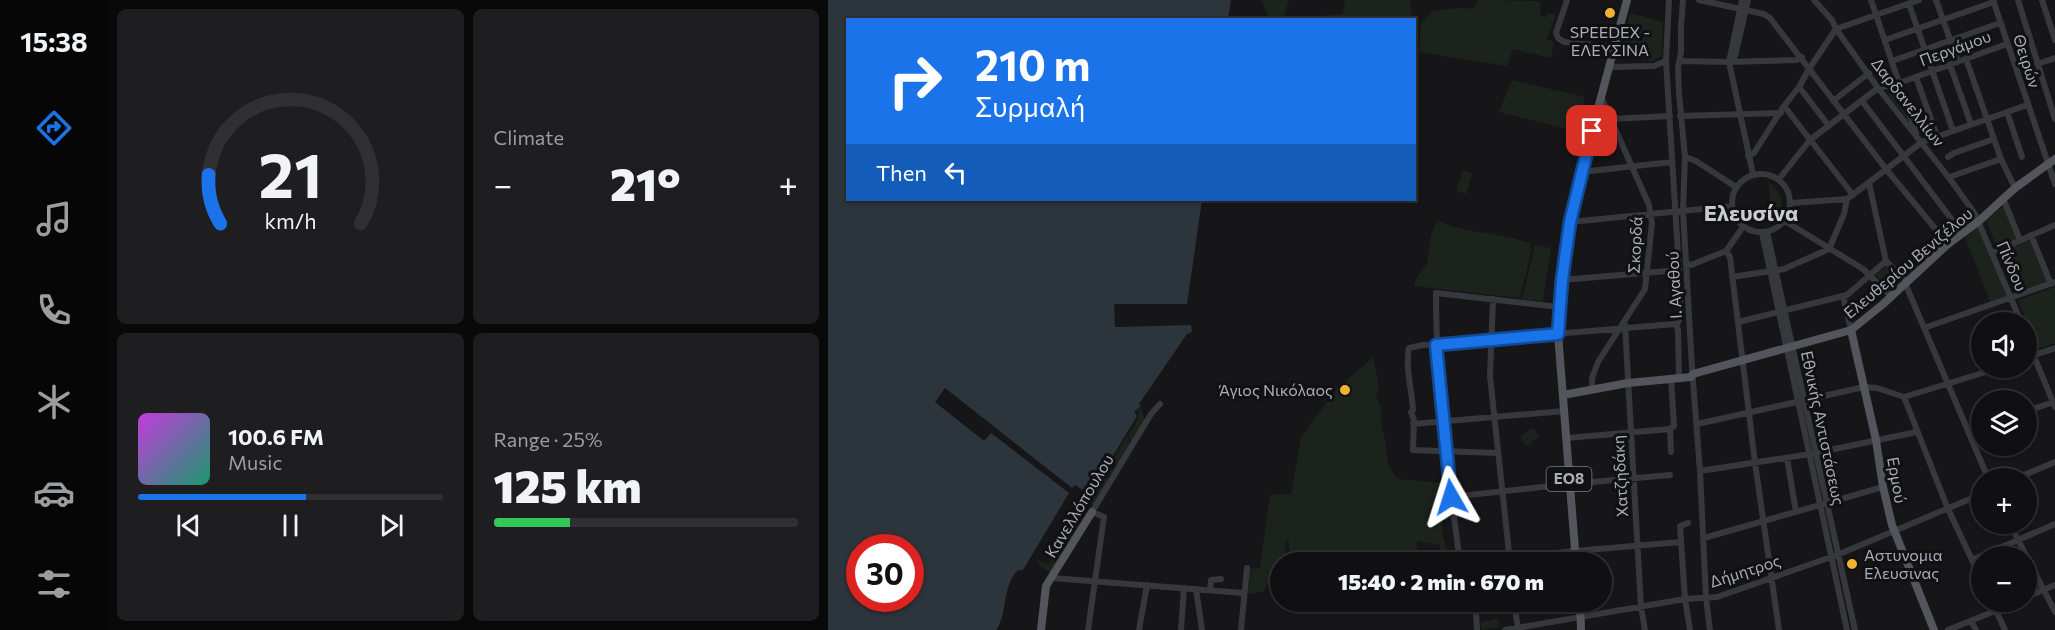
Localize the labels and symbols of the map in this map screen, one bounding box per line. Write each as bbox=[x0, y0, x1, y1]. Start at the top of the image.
marker: SPEEDEX - ΕΛΕΥΣΙΝΑ bbox=[1603, 6, 1617, 20]
place label: SPEEDEX - ΕΛΕΥΣΙΝΑ bbox=[1570, 22, 1650, 59]
street label: Περγάμου bbox=[1917, 26, 1993, 69]
street label: Θειρών bbox=[2010, 32, 2045, 90]
street label: Δαρδανελλίων bbox=[1868, 53, 1949, 150]
pin bbox=[1566, 105, 1617, 156]
district label: Ελευσίνα bbox=[1704, 199, 1798, 226]
street label: Ελευθερίου Βενιζέλου bbox=[1840, 203, 1976, 322]
street label: Σκορδά bbox=[1624, 216, 1645, 274]
street label: Πίνδου bbox=[1993, 238, 2031, 294]
street label: Ι. Αγαθού bbox=[1662, 251, 1685, 319]
street label: Εθνικής Αντιστάσεως bbox=[1798, 349, 1849, 507]
place label: Άγιος Νικόλαος bbox=[1218, 380, 1333, 399]
marker: Άγιος Νικόλαος bbox=[1338, 383, 1352, 397]
street label: Χατζηδάκη bbox=[1608, 435, 1631, 517]
street label: Κανελλόπουλου bbox=[1040, 451, 1117, 561]
street label: Ερμού bbox=[1884, 455, 1911, 505]
position arrow bbox=[1419, 465, 1483, 529]
road number: ΕΟ8 bbox=[1546, 467, 1592, 491]
speed limit sign: 30 bbox=[846, 534, 924, 612]
place label: Αστυνομια Ελευσινας bbox=[1864, 545, 1943, 582]
street label: Δήμητρος bbox=[1707, 550, 1783, 591]
marker: Αστυνομια Ελευσινας bbox=[1845, 557, 1859, 571]

